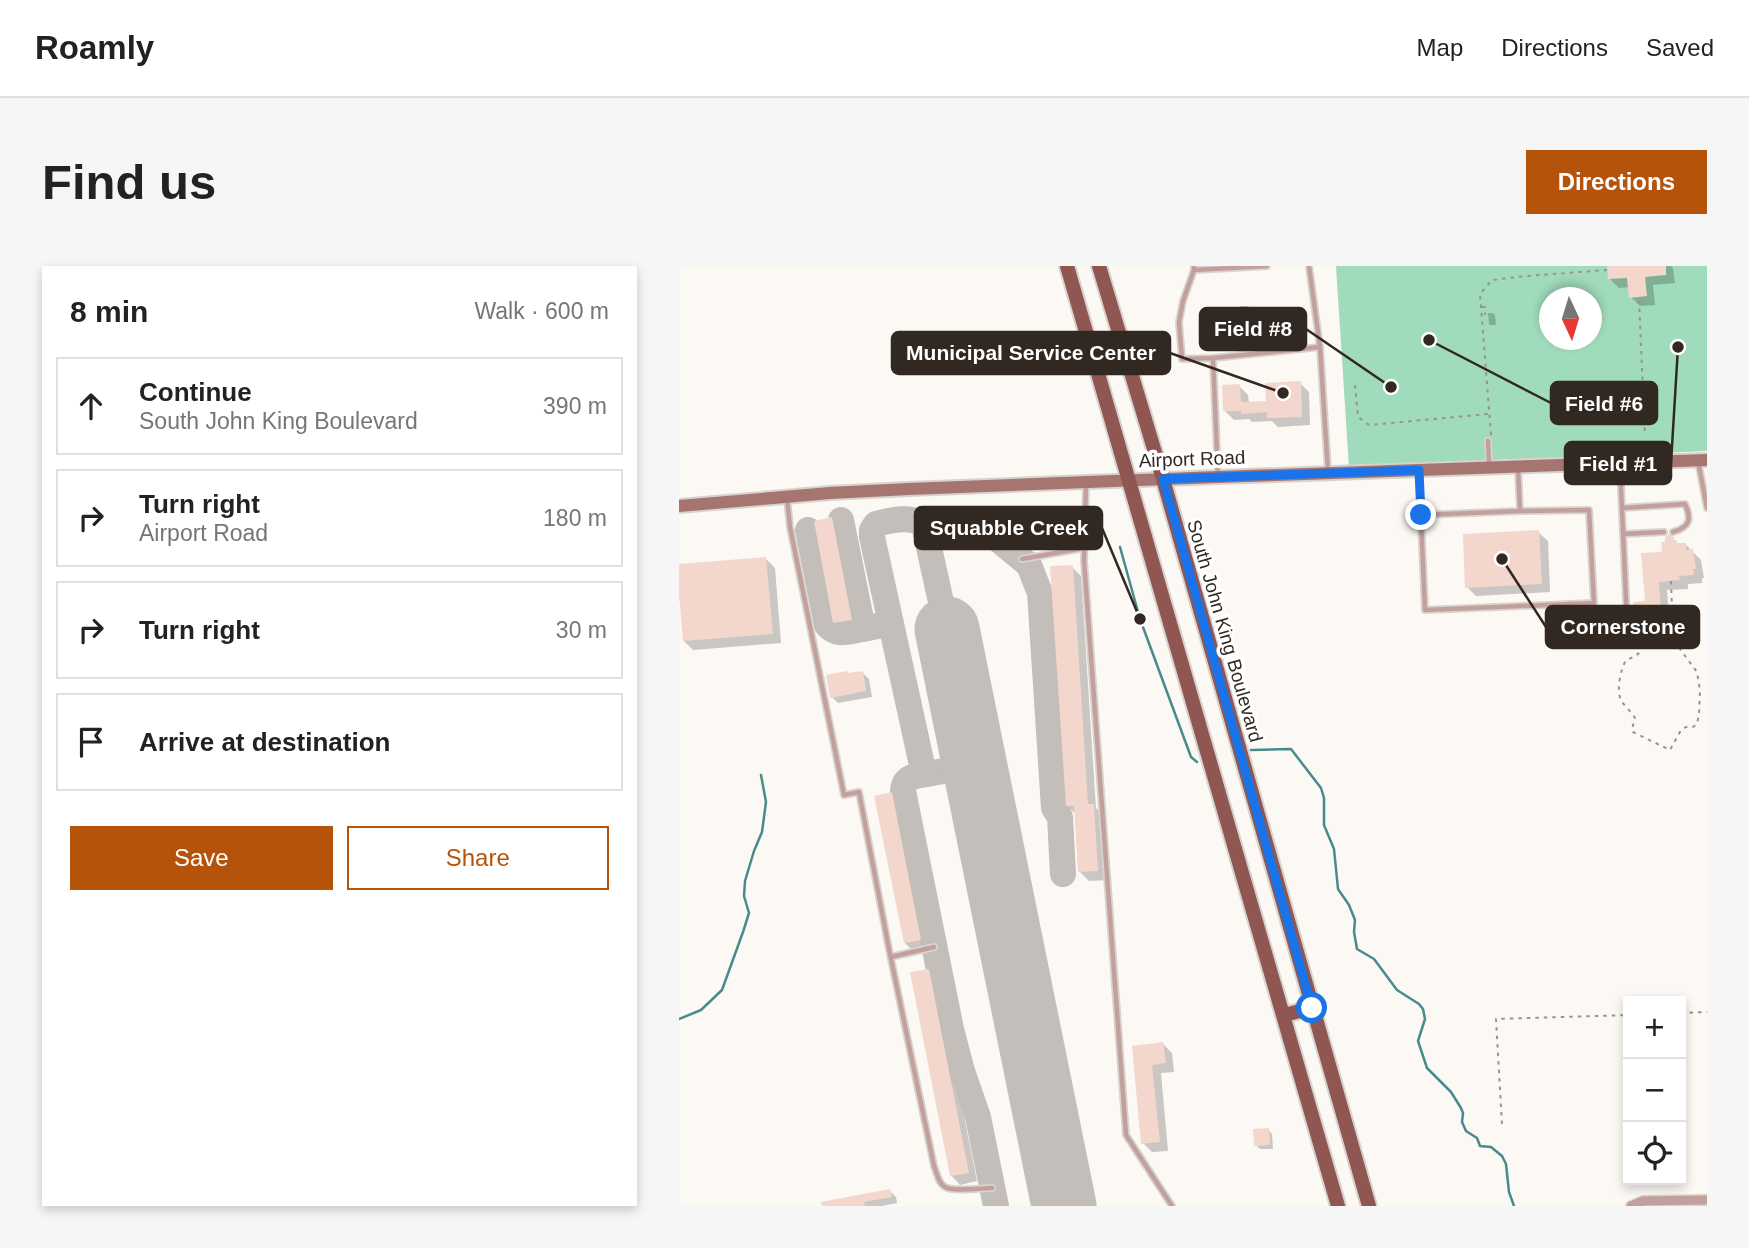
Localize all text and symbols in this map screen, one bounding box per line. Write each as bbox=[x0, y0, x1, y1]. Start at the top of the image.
text: Roamly bbox=[35, 29, 154, 66]
text: Map bbox=[1417, 34, 1463, 61]
text: Directions bbox=[1501, 34, 1608, 61]
text: Saved bbox=[1646, 34, 1714, 61]
button: Directions bbox=[1526, 150, 1707, 214]
text: Find us bbox=[42, 155, 216, 209]
north arrow bbox=[1539, 287, 1602, 350]
text: 8 min bbox=[70, 295, 148, 328]
text: Walk · 600 m bbox=[474, 298, 609, 324]
callout: Field #8 bbox=[1200, 308, 1306, 350]
text: Field #8 bbox=[1214, 317, 1292, 340]
callout: Municipal Service Center bbox=[892, 332, 1170, 374]
text: Municipal Service Center bbox=[906, 341, 1156, 364]
text: Continue bbox=[139, 377, 252, 407]
callout: Field #6 bbox=[1551, 382, 1657, 424]
icon: ahead bbox=[72, 387, 110, 425]
text: Field #6 bbox=[1565, 392, 1643, 415]
text: 390 m bbox=[543, 393, 607, 419]
text: South John King Boulevard bbox=[139, 408, 418, 434]
callout: Field #1 bbox=[1565, 442, 1671, 484]
street label: Airport Road bbox=[1138, 447, 1246, 471]
text: Field #1 bbox=[1579, 452, 1657, 475]
text: Turn right bbox=[139, 489, 260, 519]
icon: right bbox=[72, 499, 110, 537]
route end bbox=[1405, 499, 1436, 530]
text: 180 m bbox=[543, 505, 607, 531]
callout: Squabble Creek bbox=[915, 507, 1102, 549]
text: Squabble Creek bbox=[930, 516, 1089, 539]
street label: South John King Boulevard bbox=[1183, 517, 1267, 745]
text: Airport Road bbox=[139, 520, 268, 546]
callout: Cornerstone bbox=[1546, 606, 1699, 648]
icon: right bbox=[72, 611, 110, 649]
text: Turn right bbox=[139, 615, 260, 645]
text: Cornerstone bbox=[1561, 615, 1685, 638]
text: 30 m bbox=[556, 617, 607, 643]
icon: arrive bbox=[72, 723, 110, 761]
text: Arrive at destination bbox=[139, 727, 390, 757]
button: Save bbox=[70, 826, 333, 890]
button: Share bbox=[347, 826, 609, 890]
route start bbox=[1296, 992, 1327, 1023]
map controls bbox=[1623, 996, 1686, 1185]
button: + bbox=[1623, 996, 1686, 1059]
button: − bbox=[1623, 1059, 1686, 1122]
button: locate bbox=[1623, 1122, 1686, 1185]

